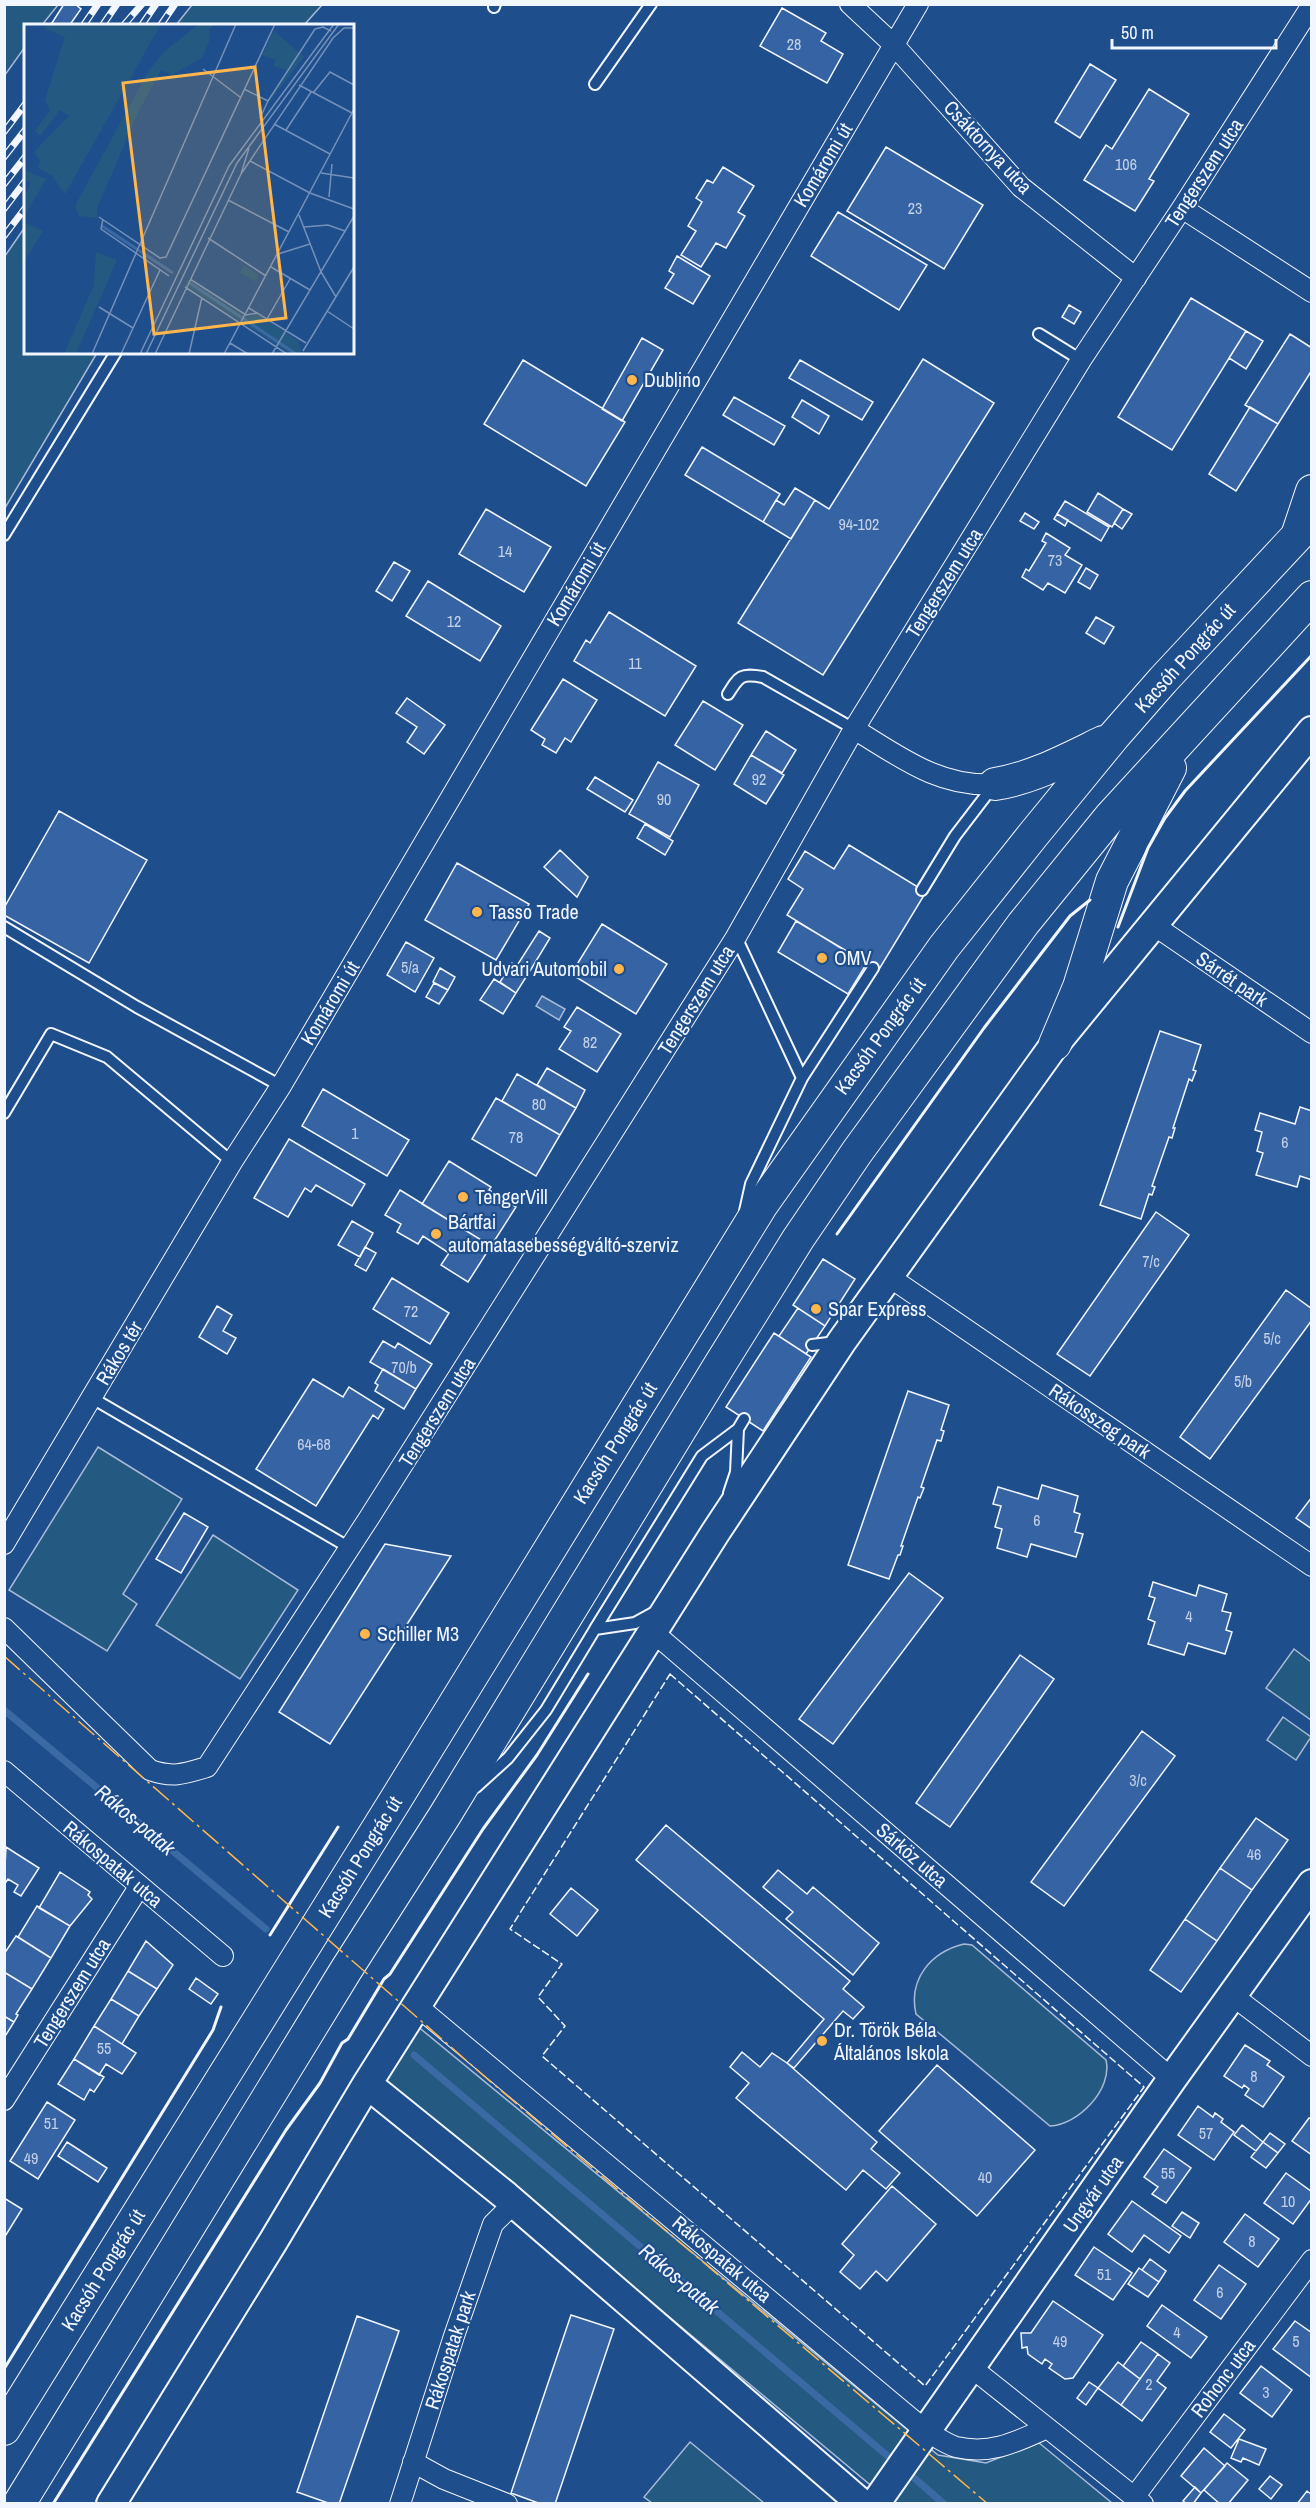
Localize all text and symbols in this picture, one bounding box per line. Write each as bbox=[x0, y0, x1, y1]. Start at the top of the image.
scale bar bbox=[1112, 12, 1276, 50]
text: 50 m bbox=[1121, 20, 1154, 45]
inset map bbox=[24, 24, 354, 354]
house number: 28 bbox=[787, 33, 801, 55]
street label: Csáktornya utca bbox=[938, 94, 1039, 199]
street label: Tengerszem utca bbox=[1158, 113, 1249, 232]
street label: Komáromi út bbox=[787, 117, 859, 212]
house number: 106 bbox=[1115, 153, 1137, 175]
house number: 23 bbox=[908, 197, 922, 219]
place label: Dublino bbox=[644, 366, 701, 393]
marker: Dublino bbox=[625, 373, 639, 387]
house number: 94-102 bbox=[839, 513, 879, 535]
street label: Tengerszem utca bbox=[899, 523, 988, 643]
street label: Komáromi út bbox=[540, 536, 612, 631]
house number: 14 bbox=[498, 540, 512, 562]
house number: 73 bbox=[1048, 549, 1062, 571]
street label: Kacsóh Pongrác út bbox=[1128, 597, 1241, 718]
house number: 12 bbox=[447, 610, 461, 632]
house number: 11 bbox=[628, 652, 643, 674]
house number: 92 bbox=[752, 768, 766, 790]
house number: 90 bbox=[657, 788, 671, 810]
place label: Tasso Trade bbox=[489, 898, 579, 925]
marker: Tasso Trade bbox=[470, 905, 484, 919]
street label: Tengerszem utca bbox=[651, 940, 740, 1060]
place label: OMV bbox=[834, 944, 871, 971]
street label: Sárrét park bbox=[1191, 945, 1274, 1013]
marker: OMV bbox=[815, 951, 829, 965]
street label: Komáromi út bbox=[294, 955, 366, 1050]
place label: Udvari Automobil bbox=[481, 955, 607, 982]
house number: 5/a bbox=[401, 956, 420, 978]
marker: Udvari Automobil bbox=[612, 962, 626, 976]
street label: Kacsóh Pongrác út bbox=[828, 971, 931, 1100]
house number: 82 bbox=[583, 1031, 597, 1053]
house number: 80 bbox=[532, 1093, 546, 1115]
house number: 1 bbox=[351, 1122, 359, 1144]
house number: 78 bbox=[509, 1126, 523, 1148]
house number: 6 bbox=[1281, 1131, 1289, 1153]
place label: TengerVill bbox=[475, 1183, 548, 1210]
marker: TengerVill bbox=[456, 1190, 470, 1204]
place label: Bártfai automatasebességváltó-szerviz bbox=[448, 1208, 679, 1258]
marker: Bártfai automatasebességváltó-szerviz bbox=[429, 1227, 443, 1241]
house number: 7/c bbox=[1142, 1250, 1160, 1272]
place label: Spar Express bbox=[828, 1295, 926, 1322]
house number: 72 bbox=[404, 1300, 418, 1322]
marker: Spar Express bbox=[809, 1302, 823, 1316]
street label: Rákos tér bbox=[89, 1315, 148, 1390]
house number: 5/c bbox=[1263, 1327, 1281, 1349]
street label: Tengerszem utca bbox=[392, 1352, 481, 1472]
house number: 70/b bbox=[391, 1356, 417, 1378]
house number: 5/b bbox=[1234, 1370, 1252, 1392]
street label: Kacsóh Pongrác út bbox=[566, 1376, 663, 1509]
street label: Rákosszeg park bbox=[1044, 1377, 1157, 1465]
house number: 64-68 bbox=[297, 1433, 331, 1455]
house number: 6 bbox=[1033, 1509, 1041, 1531]
house number: 4 bbox=[1185, 1605, 1193, 1627]
place label: Schiller M3 bbox=[377, 1620, 459, 1647]
marker: Schiller M3 bbox=[358, 1627, 372, 1641]
house number: 3/c bbox=[1129, 1769, 1147, 1791]
water label: Rákos-patak bbox=[89, 1777, 183, 1863]
street label: Kacsóh Pongrác út bbox=[311, 1790, 408, 1923]
street label: Rákospatak utca bbox=[58, 1814, 169, 1913]
street label: Sárköz utca bbox=[871, 1816, 954, 1893]
house number: 46 bbox=[1247, 1843, 1261, 1865]
street label: Tengerszem utca bbox=[27, 1933, 116, 2053]
place label: Dr. Török Béla Általános Iskola bbox=[833, 2016, 949, 2066]
marker: Dr. Török Béla Általános Iskola bbox=[815, 2034, 829, 2048]
house number: 55 bbox=[97, 2037, 111, 2059]
house number: 8 bbox=[1250, 2065, 1258, 2087]
house number: 51 bbox=[44, 2112, 59, 2134]
house number: 57 bbox=[1199, 2122, 1213, 2144]
house number: 49 bbox=[24, 2147, 38, 2169]
street label: Ungvár utca bbox=[1056, 2150, 1129, 2238]
house number: 55 bbox=[1161, 2162, 1175, 2184]
house number: 40 bbox=[978, 2166, 992, 2188]
house number: 10 bbox=[1281, 2190, 1295, 2212]
street label: Kacsóh Pongrác út bbox=[54, 2203, 151, 2336]
street label: Rákospatak utca bbox=[667, 2209, 778, 2308]
house number: 8 bbox=[1248, 2230, 1256, 2252]
water label: Rákos-patak bbox=[633, 2236, 727, 2322]
house number: 51 bbox=[1097, 2263, 1112, 2285]
house number: 6 bbox=[1216, 2281, 1224, 2303]
street label: Rákospatak park bbox=[418, 2286, 482, 2413]
house number: 4 bbox=[1173, 2321, 1181, 2343]
house number: 49 bbox=[1053, 2330, 1067, 2352]
house number: 5 bbox=[1292, 2330, 1300, 2352]
street label: Rohonc utca bbox=[1184, 2333, 1261, 2423]
house number: 2 bbox=[1145, 2373, 1153, 2395]
house number: 3 bbox=[1262, 2381, 1270, 2403]

